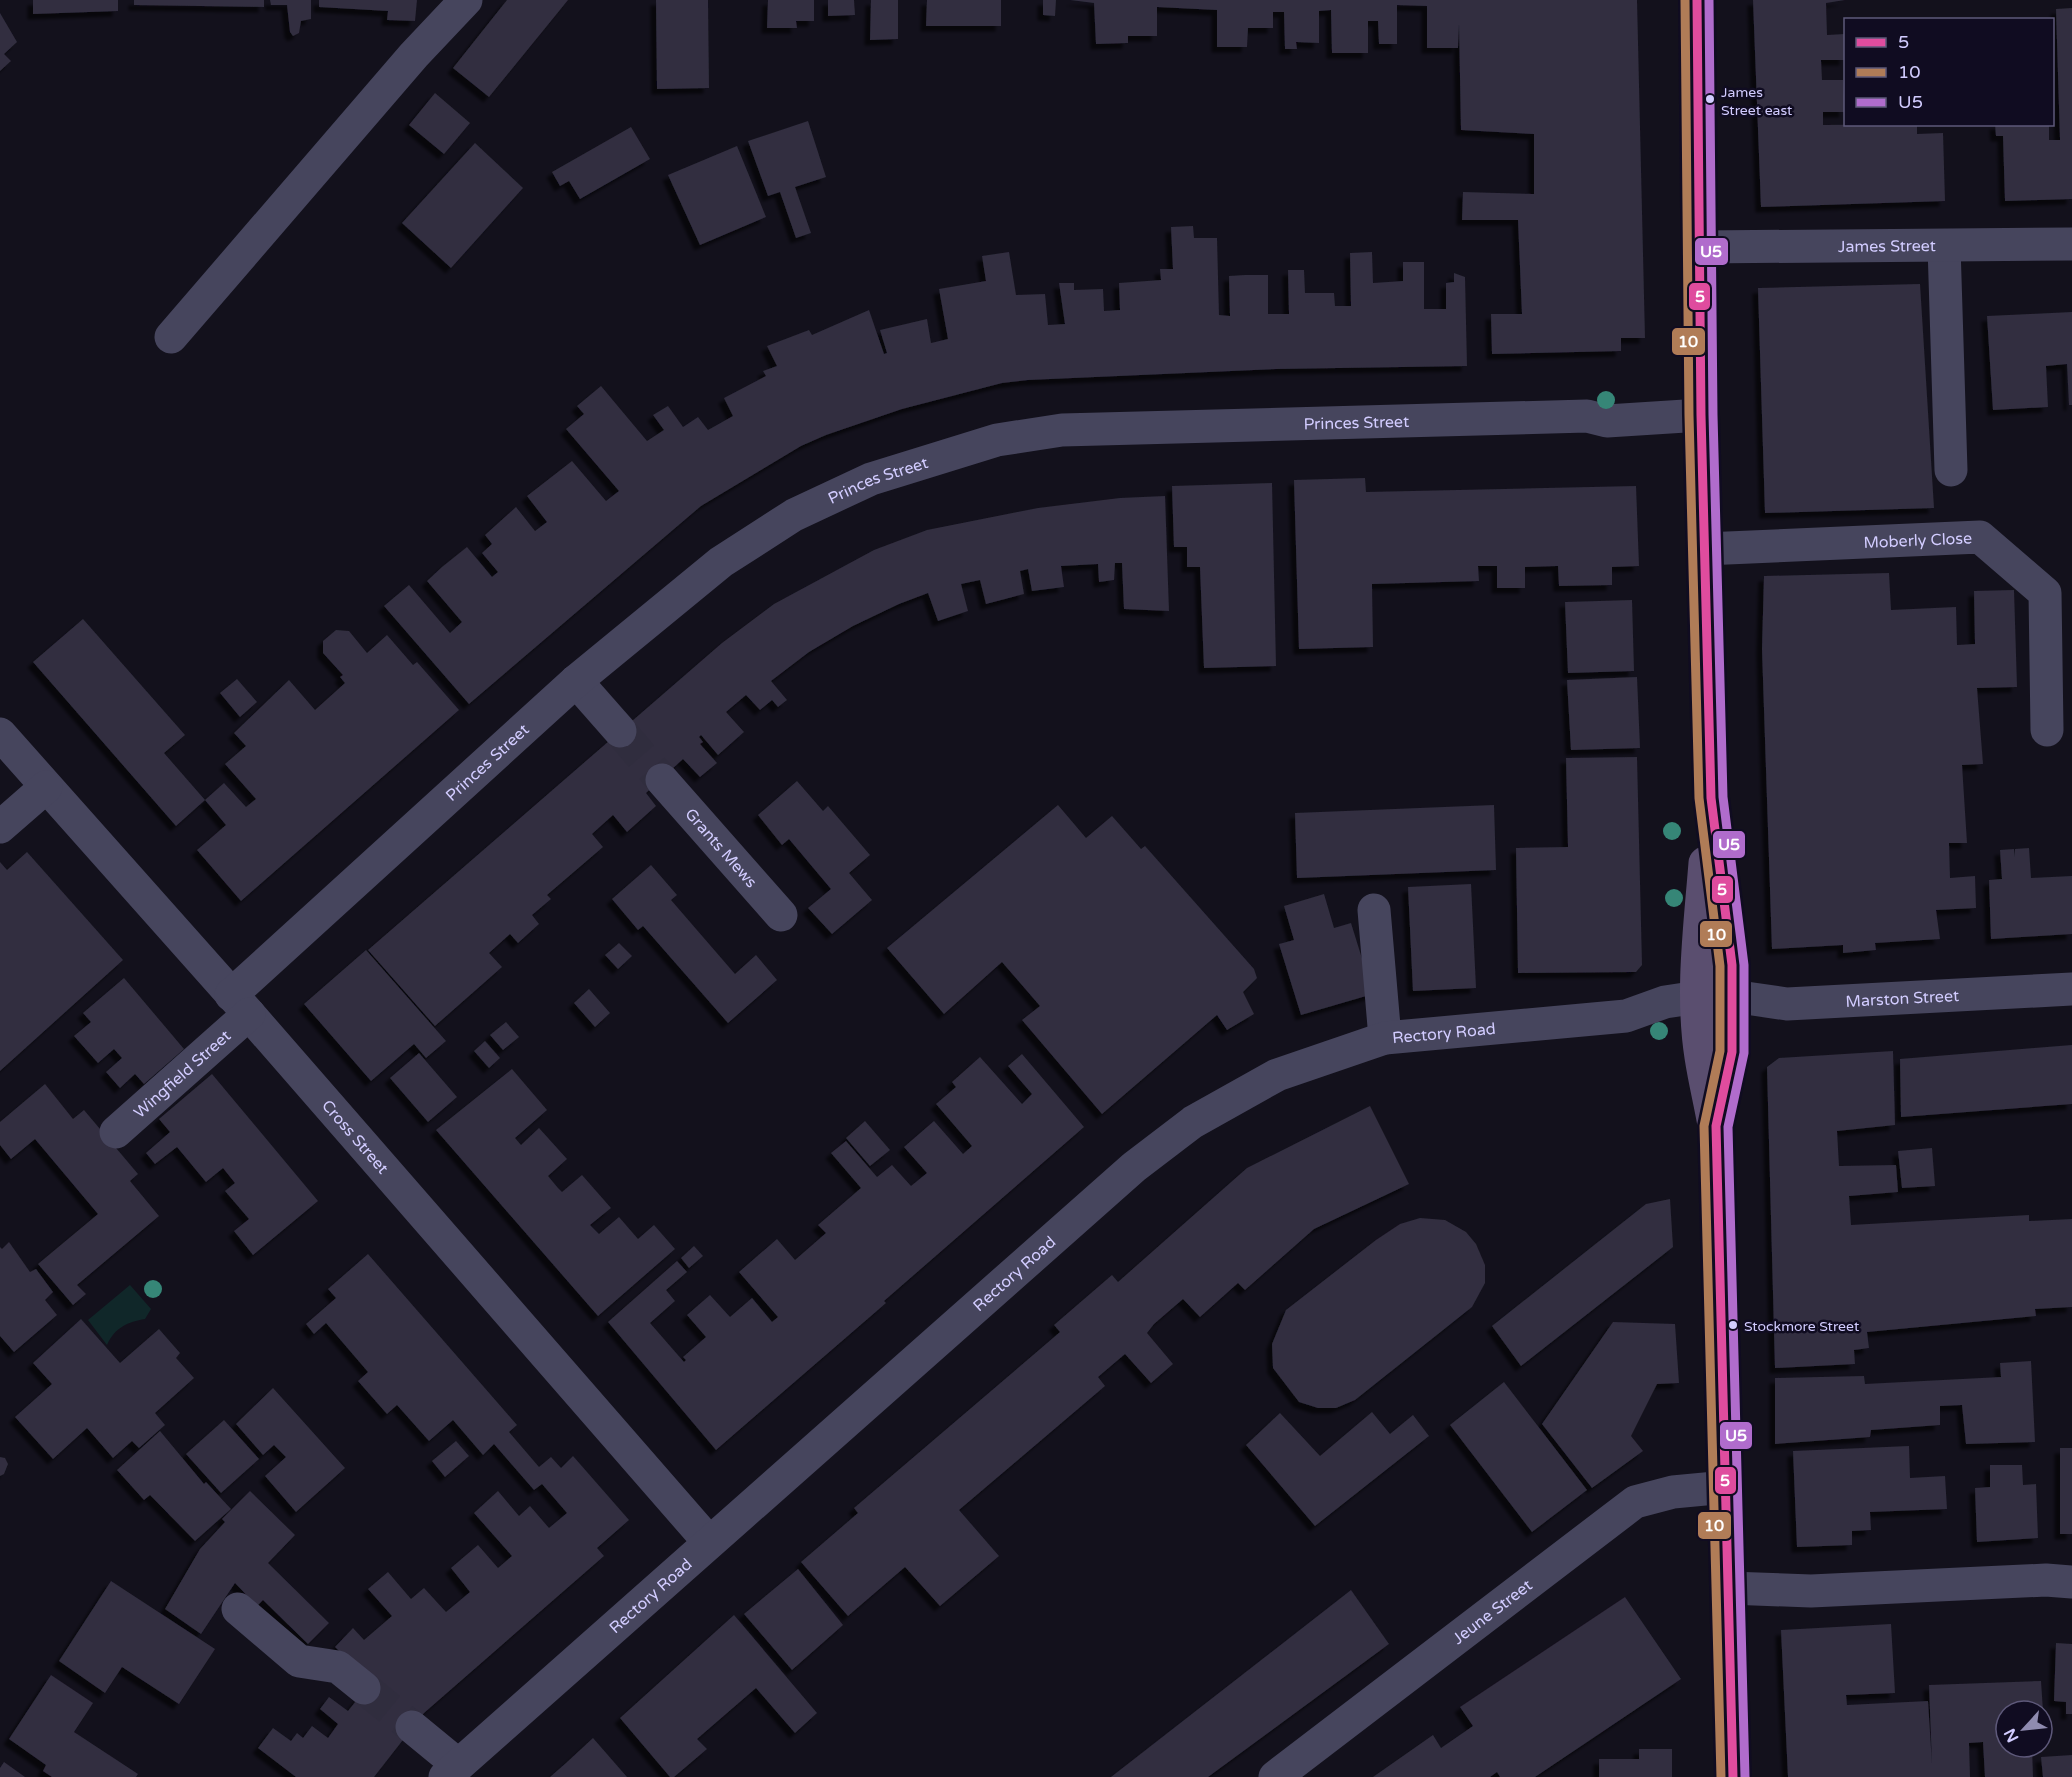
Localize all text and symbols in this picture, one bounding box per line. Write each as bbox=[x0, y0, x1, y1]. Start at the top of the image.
legend bbox=[1844, 18, 2054, 126]
text: 5 bbox=[1898, 31, 1909, 53]
text: 10 bbox=[1898, 61, 1921, 83]
place label: James Street east bbox=[1721, 84, 1793, 119]
text: U5 bbox=[1898, 91, 1923, 113]
marker: James Street east bbox=[1704, 93, 1716, 105]
street label: James Street bbox=[1838, 236, 1936, 257]
line badge: U5 bbox=[1694, 237, 1729, 266]
text: U5 bbox=[1700, 242, 1722, 262]
line badge: 5 bbox=[1688, 282, 1711, 311]
text: 5 bbox=[1695, 287, 1705, 307]
line badge: 10 bbox=[1671, 327, 1706, 356]
text: 10 bbox=[1678, 332, 1698, 352]
street label: Princes Street bbox=[1303, 412, 1409, 435]
street label: Princes Street bbox=[825, 453, 931, 509]
street label: Moberly Close bbox=[1863, 528, 1973, 553]
street label: Princes Street bbox=[442, 720, 533, 806]
street label: Grants Mews bbox=[680, 804, 761, 892]
line badge: U5 bbox=[1712, 830, 1746, 859]
text: U5 bbox=[1718, 835, 1740, 855]
line badge: 5 bbox=[1711, 875, 1734, 904]
text: 5 bbox=[1717, 880, 1727, 900]
line badge: 10 bbox=[1699, 920, 1733, 948]
text: 10 bbox=[1706, 925, 1726, 945]
street label: Marston Street bbox=[1845, 986, 1960, 1012]
street label: Rectory Road bbox=[1391, 1019, 1497, 1048]
street label: Wingfield Street bbox=[130, 1026, 235, 1123]
street label: Cross Street bbox=[317, 1096, 393, 1178]
street label: Rectory Road bbox=[969, 1232, 1060, 1316]
place label: Stockmore Street bbox=[1744, 1318, 1860, 1335]
marker: Stockmore Street bbox=[1727, 1319, 1739, 1331]
line badge: U5 bbox=[1719, 1421, 1753, 1450]
text: U5 bbox=[1725, 1426, 1747, 1446]
line badge: 5 bbox=[1714, 1466, 1737, 1495]
text: 5 bbox=[1720, 1471, 1730, 1491]
line badge: 10 bbox=[1697, 1511, 1732, 1540]
text: 10 bbox=[1704, 1516, 1724, 1536]
street label: Rectory Road bbox=[605, 1554, 696, 1638]
street label: Jeune Street bbox=[1449, 1575, 1536, 1649]
north arrow bbox=[1994, 1699, 2054, 1759]
text: N bbox=[2000, 1725, 2023, 1746]

